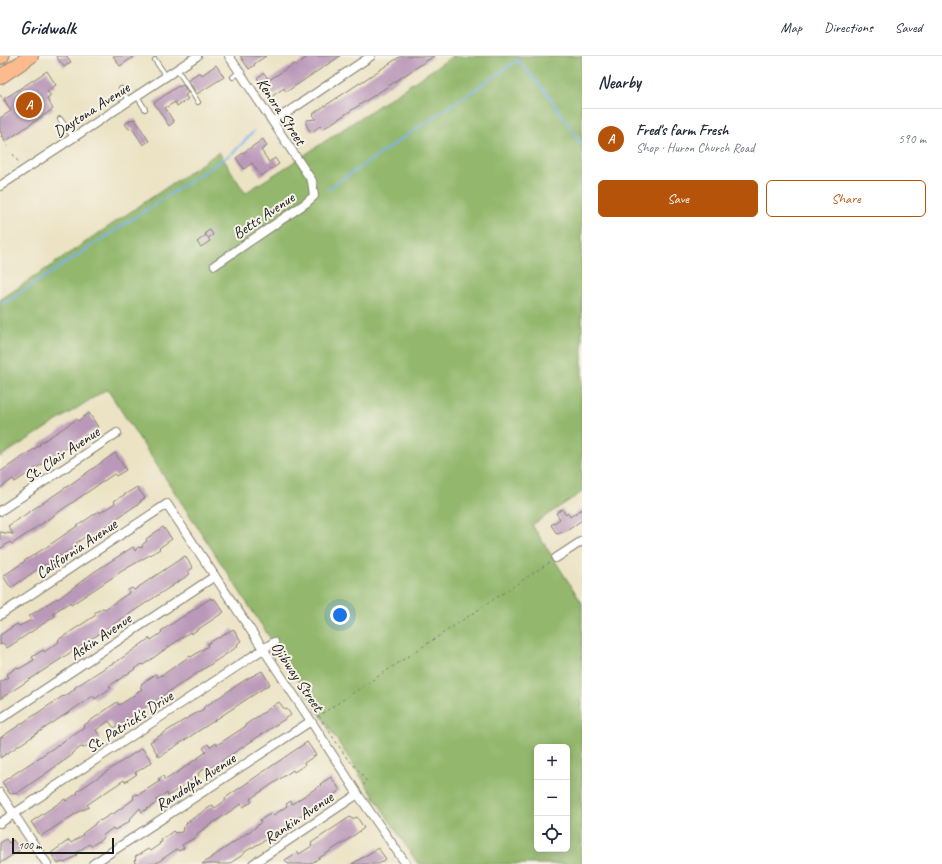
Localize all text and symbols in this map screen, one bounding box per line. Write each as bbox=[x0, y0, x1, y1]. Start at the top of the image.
text: Gridwalk bbox=[20, 16, 76, 40]
text: Map bbox=[781, 19, 802, 36]
text: Directions bbox=[824, 19, 873, 36]
text: Saved bbox=[895, 19, 922, 36]
text: Nearby bbox=[598, 72, 641, 93]
street label: Kenora Street bbox=[252, 74, 311, 150]
street label: Daytona Avenue bbox=[50, 77, 135, 142]
pin: A bbox=[16, 90, 42, 120]
text: Fred's farm Fresh bbox=[636, 121, 728, 140]
text: A bbox=[608, 131, 614, 147]
text: 590 m bbox=[898, 131, 926, 147]
text: Shop · Huron Church Road bbox=[636, 140, 754, 156]
button: Save bbox=[598, 180, 758, 217]
button: Share bbox=[766, 180, 926, 217]
street label: Betts Avenue bbox=[229, 187, 300, 244]
street label: St. Clair Avenue bbox=[20, 421, 105, 487]
street label: California Avenue bbox=[32, 513, 122, 583]
your location bbox=[330, 605, 350, 625]
street label: Askin Avenue bbox=[66, 608, 137, 665]
street label: Ojibway Street bbox=[267, 638, 329, 717]
street label: St. Patrick's Drive bbox=[82, 685, 178, 757]
map controls bbox=[534, 744, 570, 852]
button: + bbox=[534, 744, 570, 780]
street label: Randolph Avenue bbox=[152, 748, 241, 815]
button: − bbox=[534, 780, 570, 816]
street label: Rankin Avenue bbox=[260, 786, 339, 848]
button: locate bbox=[534, 816, 570, 852]
scale bar bbox=[12, 836, 114, 855]
text: 100 m bbox=[18, 838, 42, 852]

